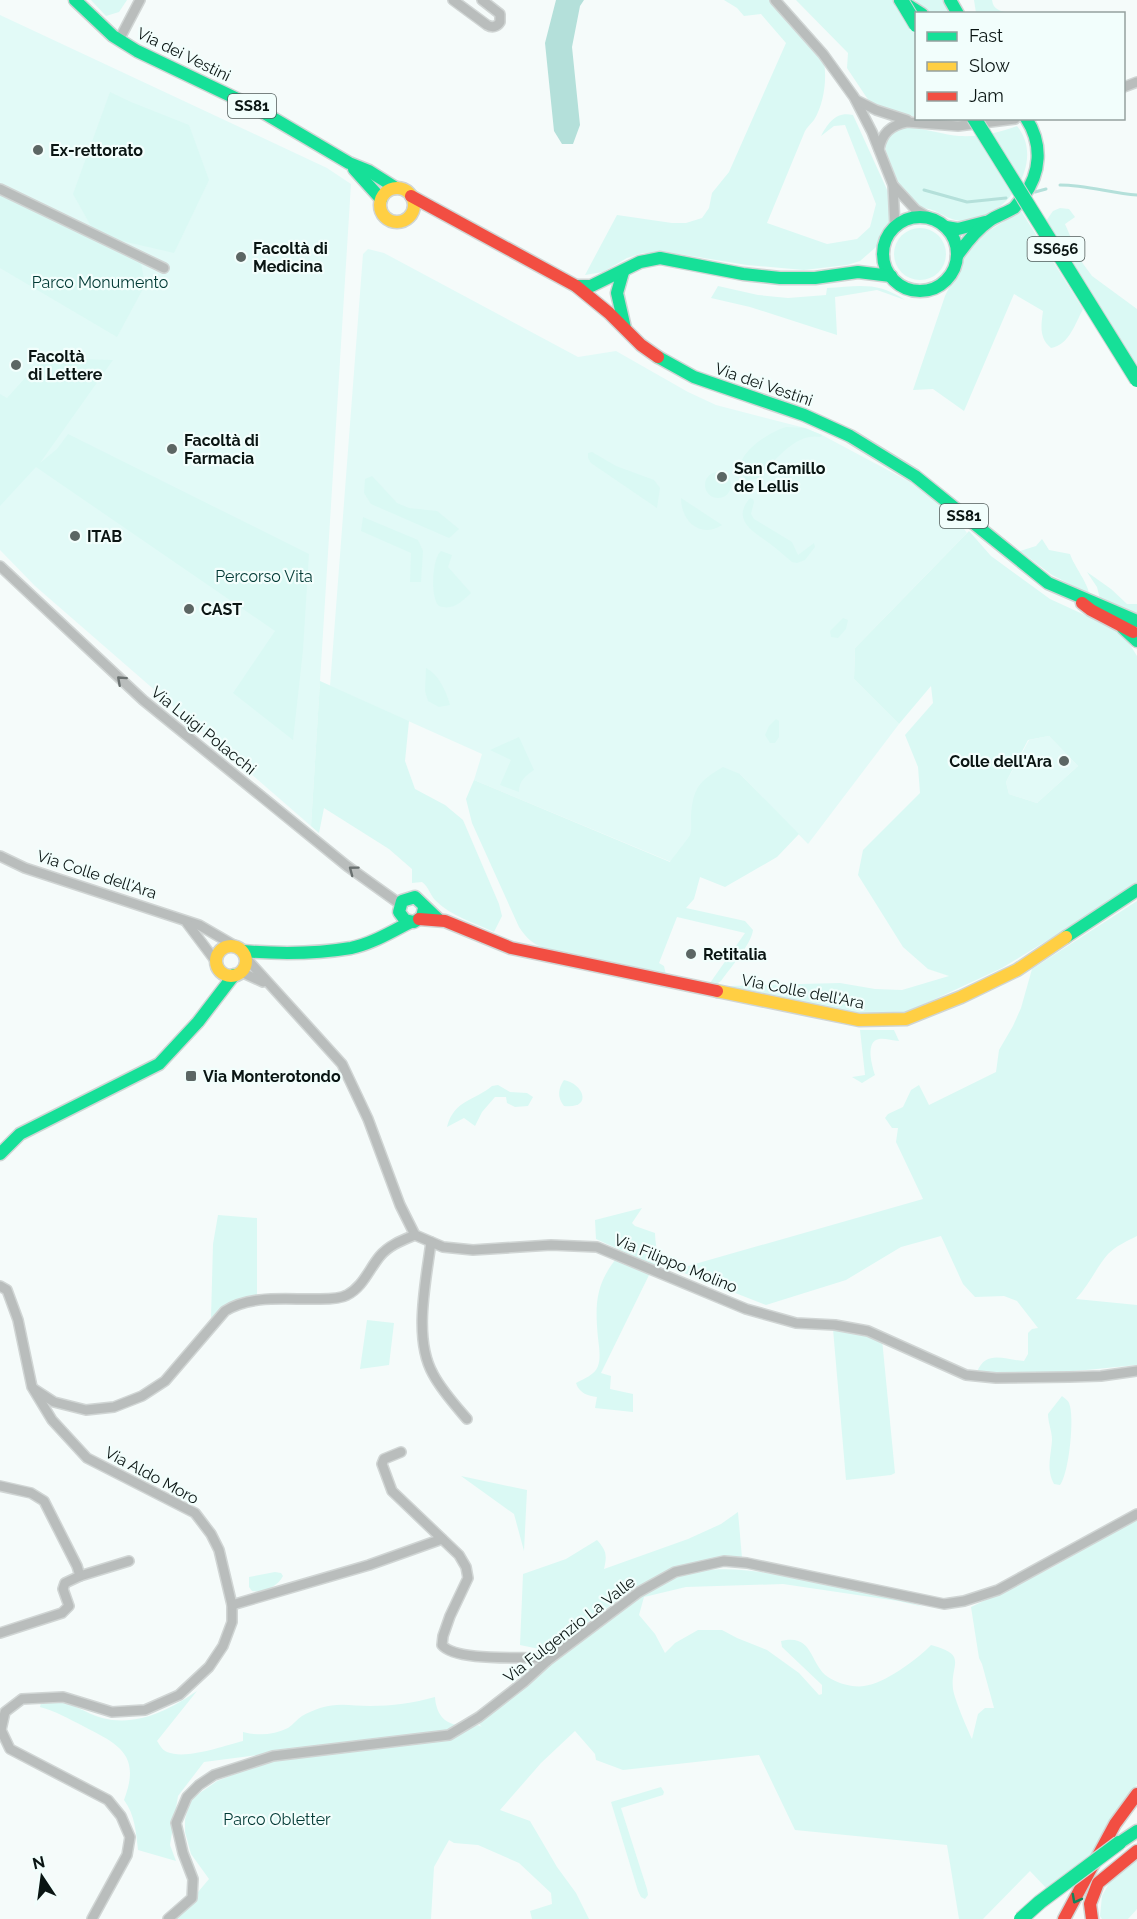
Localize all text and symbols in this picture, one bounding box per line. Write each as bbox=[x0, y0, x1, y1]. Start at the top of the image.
legend bbox=[915, 12, 1125, 120]
street label: Via dei Vestini bbox=[134, 24, 234, 85]
text: Fast bbox=[969, 25, 1003, 46]
text: Slow bbox=[969, 55, 1010, 76]
text: Jam bbox=[969, 85, 1004, 106]
road number: SS81 bbox=[228, 94, 276, 118]
place label: Ex-rettorato bbox=[50, 141, 143, 160]
marker: Ex-rettorato bbox=[31, 143, 45, 157]
road number: SS656 bbox=[1028, 237, 1084, 261]
place label: Facoltà di Medicina bbox=[253, 239, 328, 276]
marker: Facoltà di Medicina bbox=[234, 250, 248, 264]
park label: Parco Monumento bbox=[32, 273, 168, 292]
place label: Facoltà di Lettere bbox=[28, 347, 103, 384]
marker: Facoltà di Lettere bbox=[9, 358, 23, 372]
street label: Via dei Vestini bbox=[712, 359, 815, 410]
place label: Facoltà di Farmacia bbox=[184, 431, 259, 468]
marker: Facoltà di Farmacia bbox=[165, 442, 179, 456]
place label: San Camillo de Lellis bbox=[734, 459, 826, 496]
marker: San Camillo de Lellis bbox=[715, 470, 729, 484]
road number: SS81 bbox=[940, 504, 988, 528]
place label: ITAB bbox=[87, 527, 122, 546]
marker: ITAB bbox=[68, 529, 82, 543]
park label: Percorso Vita bbox=[215, 567, 313, 586]
place label: CAST bbox=[201, 600, 242, 619]
marker: CAST bbox=[182, 602, 196, 616]
one-way arrow bbox=[117, 676, 127, 687]
street label: Via Luigi Polacchi bbox=[147, 682, 260, 779]
place label: Colle dell'Ara bbox=[949, 752, 1052, 771]
marker: Colle dell'Ara bbox=[1057, 754, 1071, 768]
street label: Via Colle dell'Ara bbox=[35, 846, 159, 903]
one-way arrow bbox=[348, 866, 359, 877]
place label: Retitalia bbox=[703, 945, 767, 964]
marker: Retitalia bbox=[684, 947, 698, 961]
street label: Via Colle dell'Ara bbox=[740, 970, 866, 1013]
place label: Via Monterotondo bbox=[203, 1067, 341, 1086]
marker: Via Monterotondo bbox=[184, 1069, 198, 1083]
street label: Via Filippo Molino bbox=[611, 1230, 740, 1297]
street label: Via Aldo Moro bbox=[102, 1443, 202, 1508]
street label: Via Fulgenzio La Valle bbox=[500, 1572, 639, 1687]
park label: Parco Obletter bbox=[223, 1810, 331, 1829]
north arrow bbox=[12, 1847, 72, 1907]
text: N bbox=[31, 1852, 47, 1874]
one-way arrow bbox=[1072, 1893, 1083, 1903]

